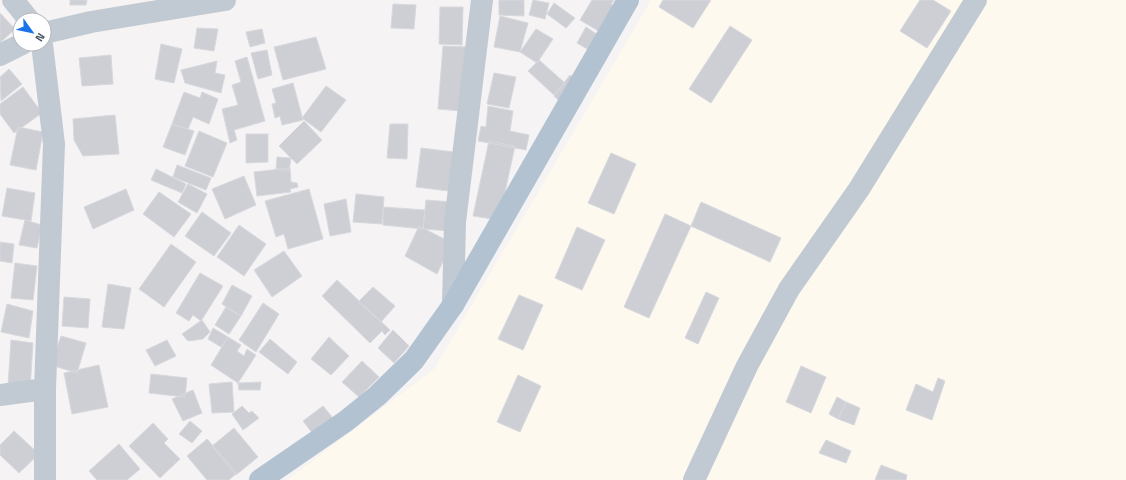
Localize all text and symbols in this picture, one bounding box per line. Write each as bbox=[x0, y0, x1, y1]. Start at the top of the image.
north arrow bbox=[12, 12, 52, 52]
text: N bbox=[32, 30, 49, 45]

